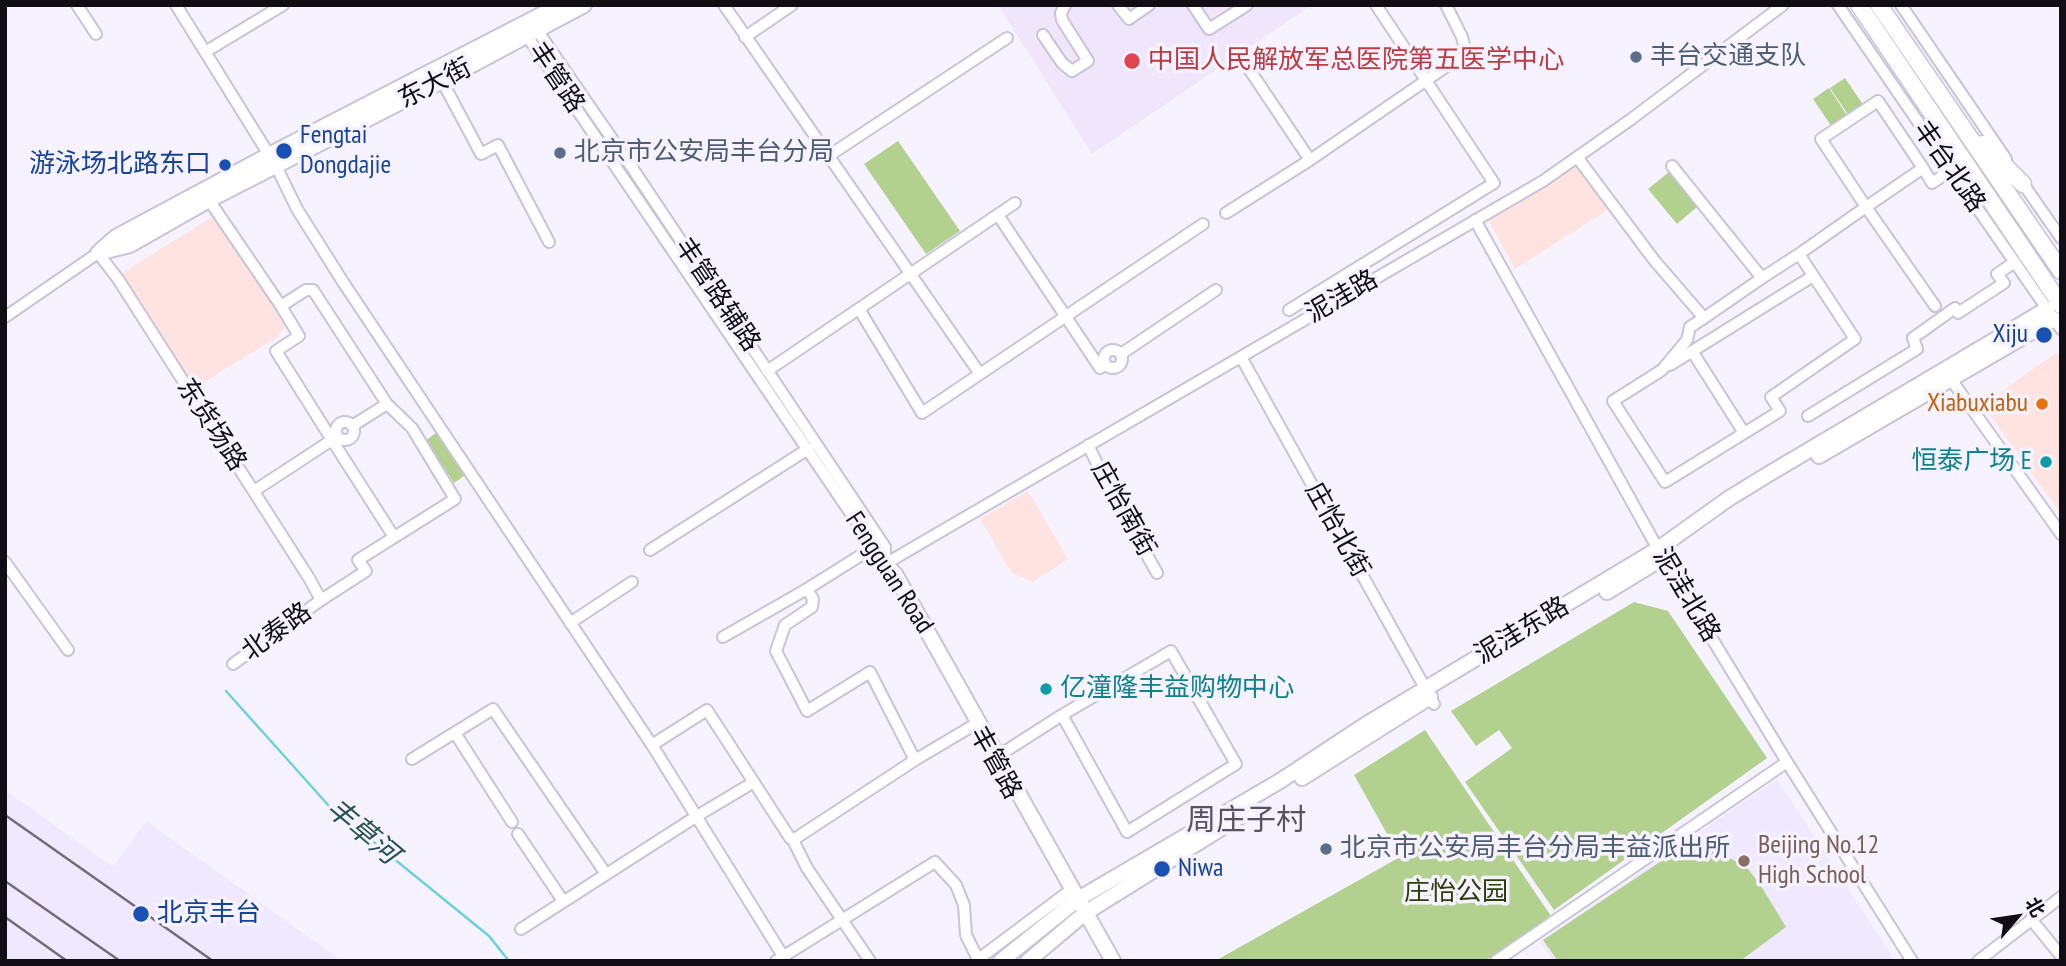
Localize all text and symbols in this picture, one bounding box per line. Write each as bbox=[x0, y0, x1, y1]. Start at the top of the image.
street label: 丰管路 bbox=[521, 37, 591, 119]
place label: 丰台交通支队 bbox=[1650, 41, 1806, 73]
place label: 中国人民解放军总医院第五医学中心 bbox=[1148, 45, 1564, 77]
marker: 丰台交通支队 bbox=[1628, 49, 1644, 65]
marker: 中国人民解放军总医院第五医学中心 bbox=[1122, 51, 1142, 71]
street label: 东大街 bbox=[393, 52, 477, 116]
street label: 丰台北路 bbox=[1906, 115, 1992, 219]
place label: Fengtai Dongdajie bbox=[300, 120, 391, 182]
place label: 北京市公安局丰台分局 bbox=[574, 137, 834, 169]
marker: Fengtai Dongdajie bbox=[274, 141, 294, 161]
marker: 北京市公安局丰台分局 bbox=[552, 145, 568, 161]
place label: 游泳场北路东口 bbox=[29, 149, 211, 181]
marker: 游泳场北路东口 bbox=[217, 157, 233, 173]
street label: 丰管路辅路 bbox=[668, 232, 766, 358]
street label: 泥洼路 bbox=[1300, 264, 1384, 330]
place label: Xiju bbox=[1992, 319, 2028, 351]
marker: Xiju bbox=[2034, 325, 2054, 345]
street label: 东货场路 bbox=[170, 373, 252, 477]
place label: Xiabuxiabu bbox=[1927, 388, 2028, 420]
marker: Xiabuxiabu bbox=[2034, 396, 2050, 412]
place label: 恒泰广场 E bbox=[1911, 446, 2032, 478]
marker: 恒泰广场 E bbox=[2038, 454, 2054, 470]
street label: 庄怡南街 bbox=[1084, 456, 1162, 562]
street label: 庄怡北街 bbox=[1298, 477, 1376, 583]
street label: Fengguan Road bbox=[838, 507, 940, 639]
street label: 泥洼北路 bbox=[1646, 542, 1726, 648]
street label: 泥洼东路 bbox=[1469, 591, 1575, 671]
street label: 北泰路 bbox=[236, 596, 318, 668]
place label: 亿潼隆丰益购物中心 bbox=[1060, 673, 1294, 705]
marker: 亿潼隆丰益购物中心 bbox=[1038, 681, 1054, 697]
street label: 丰管路 bbox=[962, 721, 1028, 805]
water label: 丰草河 bbox=[319, 792, 405, 872]
district label: 周庄子村 bbox=[1186, 803, 1306, 839]
place label: Beijing No.12 High School bbox=[1758, 830, 1879, 892]
place label: 北京市公安局丰台分局丰益派出所 bbox=[1340, 833, 1730, 865]
marker: 北京市公安局丰台分局丰益派出所 bbox=[1318, 841, 1334, 857]
place label: Niwa bbox=[1178, 853, 1223, 885]
marker: Beijing No.12 High School bbox=[1736, 853, 1752, 869]
marker: Niwa bbox=[1152, 859, 1172, 879]
park label: 庄怡公园 bbox=[1404, 877, 1508, 909]
north arrow bbox=[1982, 882, 2052, 952]
text: 北 bbox=[2020, 893, 2050, 921]
place label: 北京丰台 bbox=[157, 898, 261, 930]
marker: 北京丰台 bbox=[131, 904, 151, 924]

